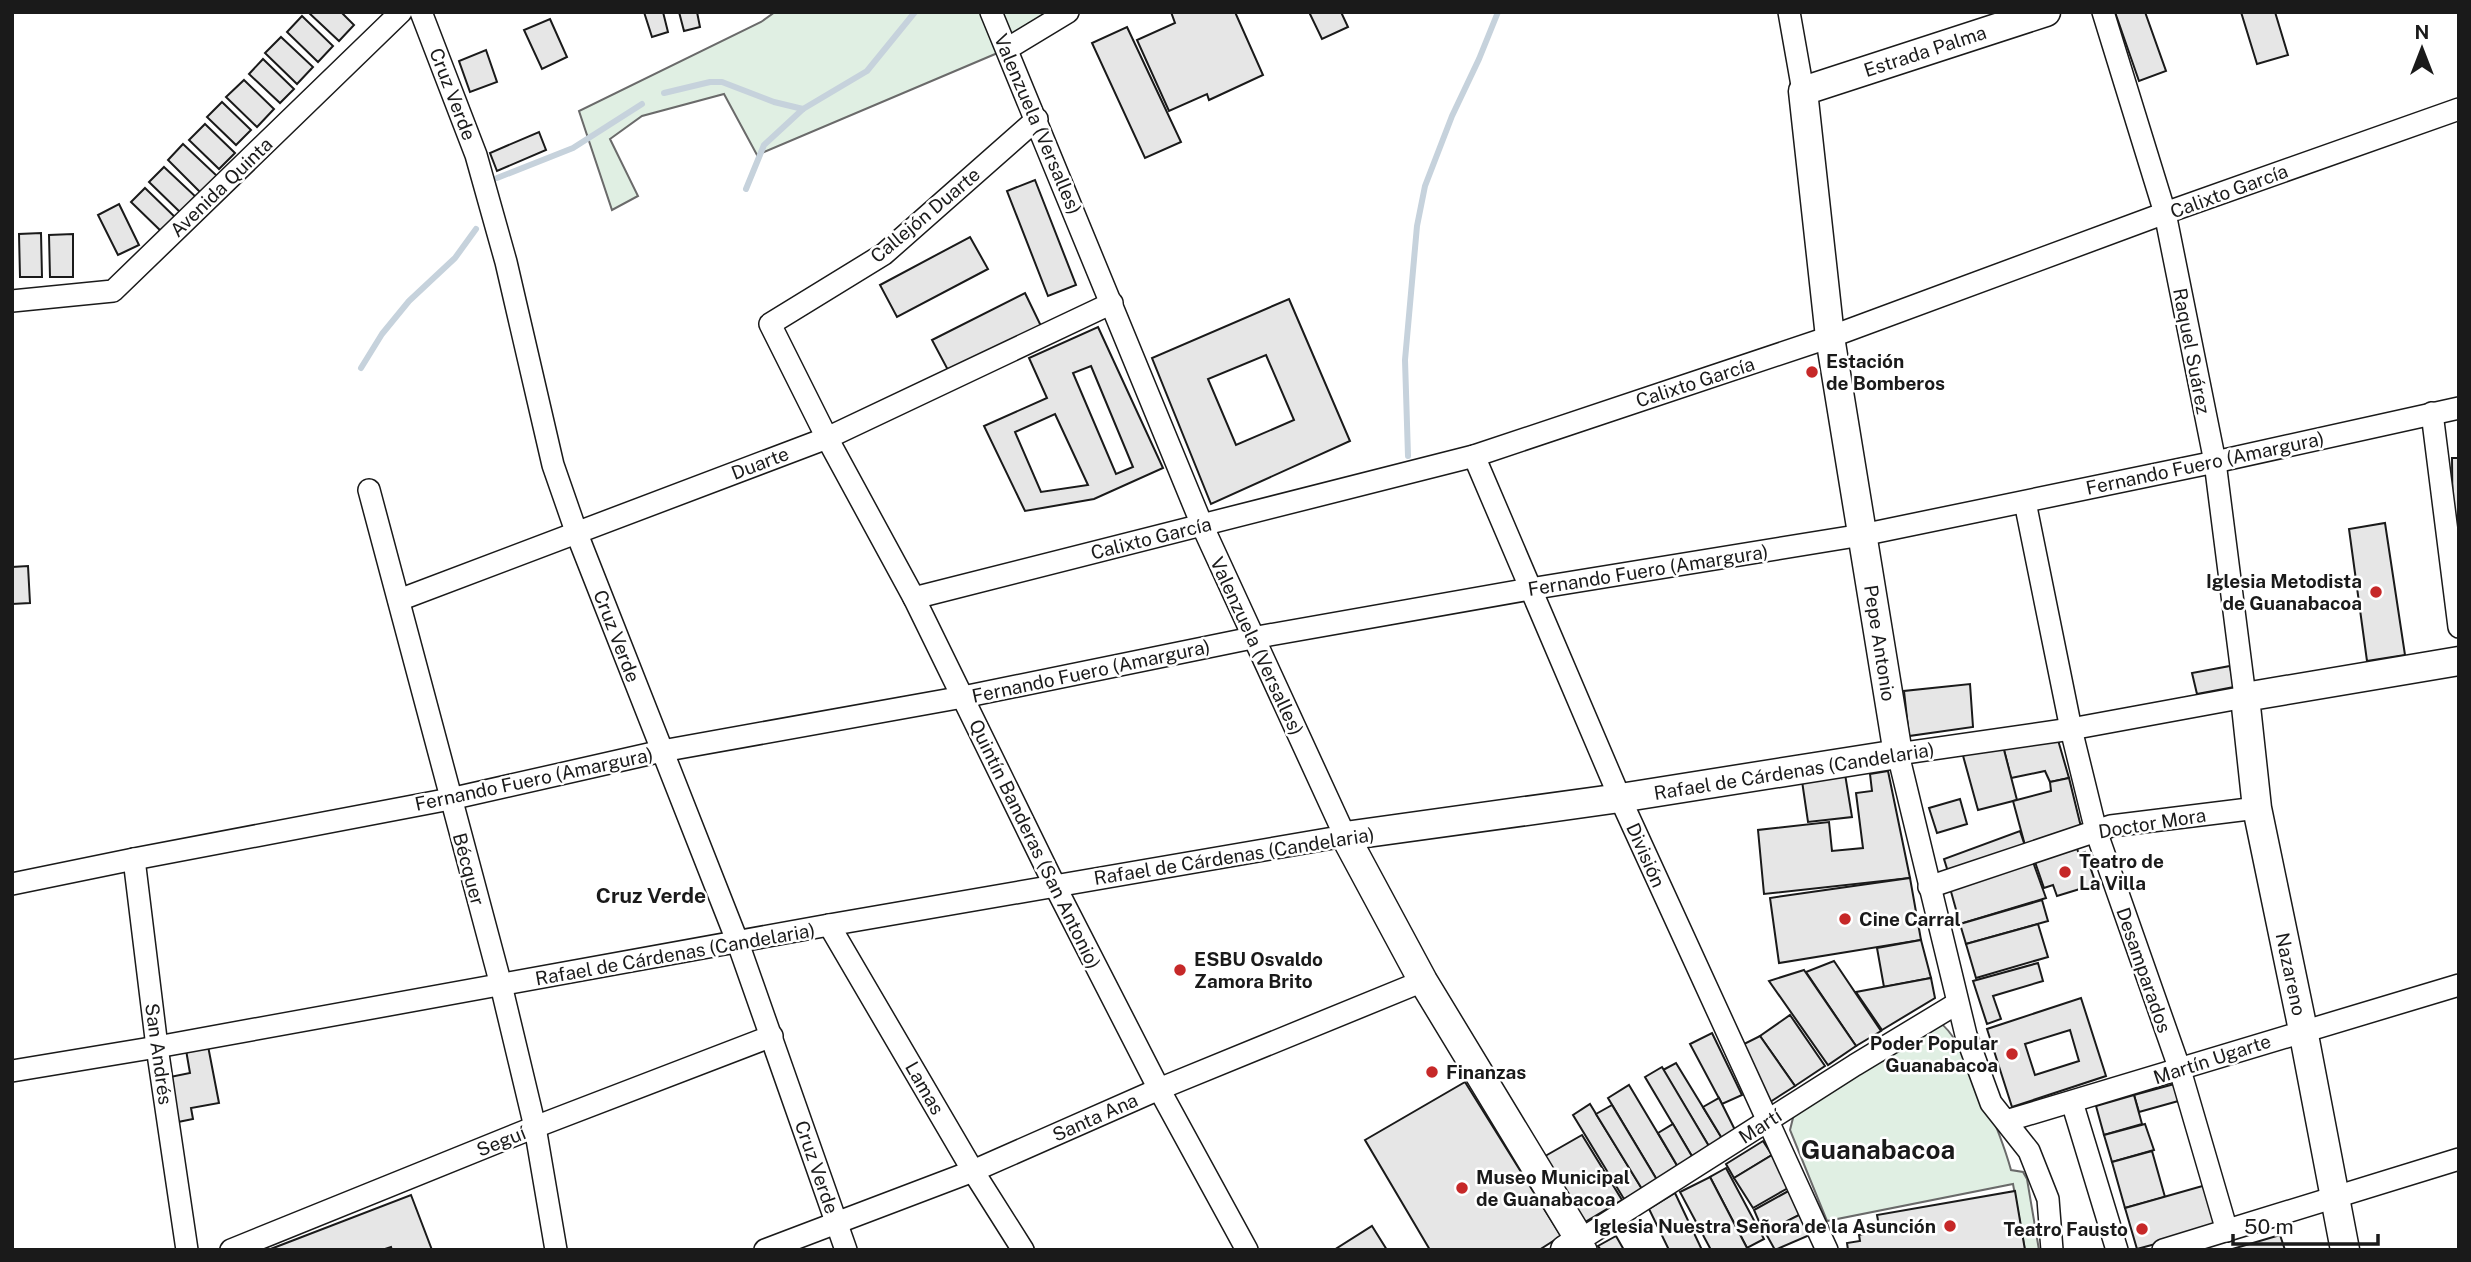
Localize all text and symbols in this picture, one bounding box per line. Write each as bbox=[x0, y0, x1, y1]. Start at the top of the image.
north arrow bbox=[2387, 14, 2457, 84]
street label: Estrada Palma bbox=[1861, 21, 1989, 81]
text: N bbox=[2415, 21, 2429, 43]
street label: Valenzuela (Versalles) bbox=[990, 30, 1086, 218]
street label: Cruz Verde bbox=[425, 45, 481, 143]
street label: Avenida Quinta bbox=[165, 133, 277, 241]
street label: Calixto García bbox=[2167, 160, 2291, 222]
street label: Callejón Duarte bbox=[866, 163, 984, 267]
street label: Raquel Suárez bbox=[2169, 286, 2215, 416]
place label: Estación de Bomberos bbox=[1826, 350, 1945, 394]
street label: Calixto García bbox=[1633, 352, 1757, 412]
marker: Estación de Bomberos bbox=[1804, 364, 1820, 380]
street label: Fernando Fuero (Amargura) bbox=[2084, 427, 2326, 499]
street label: Duarte bbox=[728, 442, 792, 484]
street label: Calixto García bbox=[1088, 512, 1214, 564]
street label: Fernando Fuero (Amargura) bbox=[1526, 540, 1770, 600]
street label: Valenzuela (Versalles) bbox=[1206, 553, 1308, 739]
place label: Iglesia Metodista de Guanabacoa bbox=[2206, 570, 2362, 614]
street label: Pepe Antonio bbox=[1860, 583, 1900, 703]
marker: Iglesia Metodista de Guanabacoa bbox=[2368, 584, 2384, 600]
street label: Cruz Verde bbox=[589, 587, 645, 685]
street label: Fernando Fuero (Amargura) bbox=[970, 635, 1212, 707]
street label: Quintín Banderas (San Antonio) bbox=[965, 716, 1105, 972]
street label: Rafael de Cárdenas (Candelaria) bbox=[1652, 738, 1936, 804]
street label: Fernando Fuero (Amargura) bbox=[413, 743, 655, 815]
street label: Doctor Mora bbox=[2097, 804, 2207, 842]
street label: División bbox=[1622, 819, 1670, 891]
street label: Rafael de Cárdenas (Candelaria) bbox=[1092, 823, 1376, 889]
street label: Bécquer bbox=[449, 830, 489, 908]
place label: Teatro de La Villa bbox=[2079, 850, 2164, 894]
marker: Teatro de La Villa bbox=[2057, 864, 2073, 880]
district label: Cruz Verde bbox=[596, 883, 706, 908]
street label: Desamparados bbox=[2112, 904, 2176, 1036]
place label: Cine Carral bbox=[1859, 908, 1961, 930]
marker: Cine Carral bbox=[1837, 911, 1853, 927]
street label: Rafael de Cárdenas (Candelaria) bbox=[533, 919, 817, 989]
street label: Nazareno bbox=[2271, 931, 2311, 1017]
place label: ESBU Osvaldo Zamora Brito bbox=[1194, 948, 1323, 992]
marker: ESBU Osvaldo Zamora Brito bbox=[1172, 962, 1188, 978]
street label: San Andrés bbox=[141, 1002, 177, 1106]
street label: Martín Ugarte bbox=[2151, 1030, 2273, 1088]
place label: Poder Popular Guanabacoa bbox=[1870, 1032, 1998, 1076]
marker: Poder Popular Guanabacoa bbox=[2004, 1046, 2020, 1062]
street label: Lamas bbox=[901, 1058, 949, 1118]
place label: Finanzas bbox=[1446, 1061, 1526, 1083]
marker: Finanzas bbox=[1424, 1064, 1440, 1080]
street label: Santa Ana bbox=[1049, 1088, 1141, 1146]
street label: Martí bbox=[1735, 1104, 1786, 1148]
street label: Cruz Verde bbox=[791, 1118, 843, 1216]
street label: Seguí bbox=[473, 1121, 529, 1161]
district label: Guanabacoa bbox=[1801, 1134, 1955, 1165]
place label: Museo Municipal de Guanabacoa bbox=[1476, 1166, 1630, 1210]
marker: Museo Municipal de Guanabacoa bbox=[1454, 1180, 1470, 1196]
scale bar bbox=[2233, 1202, 2378, 1246]
text: 50 m bbox=[2244, 1214, 2294, 1239]
place label: Iglesia Nuestra Señora de la Asunción bbox=[1593, 1215, 1936, 1237]
marker: Iglesia Nuestra Señora de la Asunción bbox=[1942, 1218, 1958, 1234]
place label: Teatro Fausto bbox=[2004, 1218, 2128, 1240]
marker: Teatro Fausto bbox=[2134, 1221, 2150, 1237]

